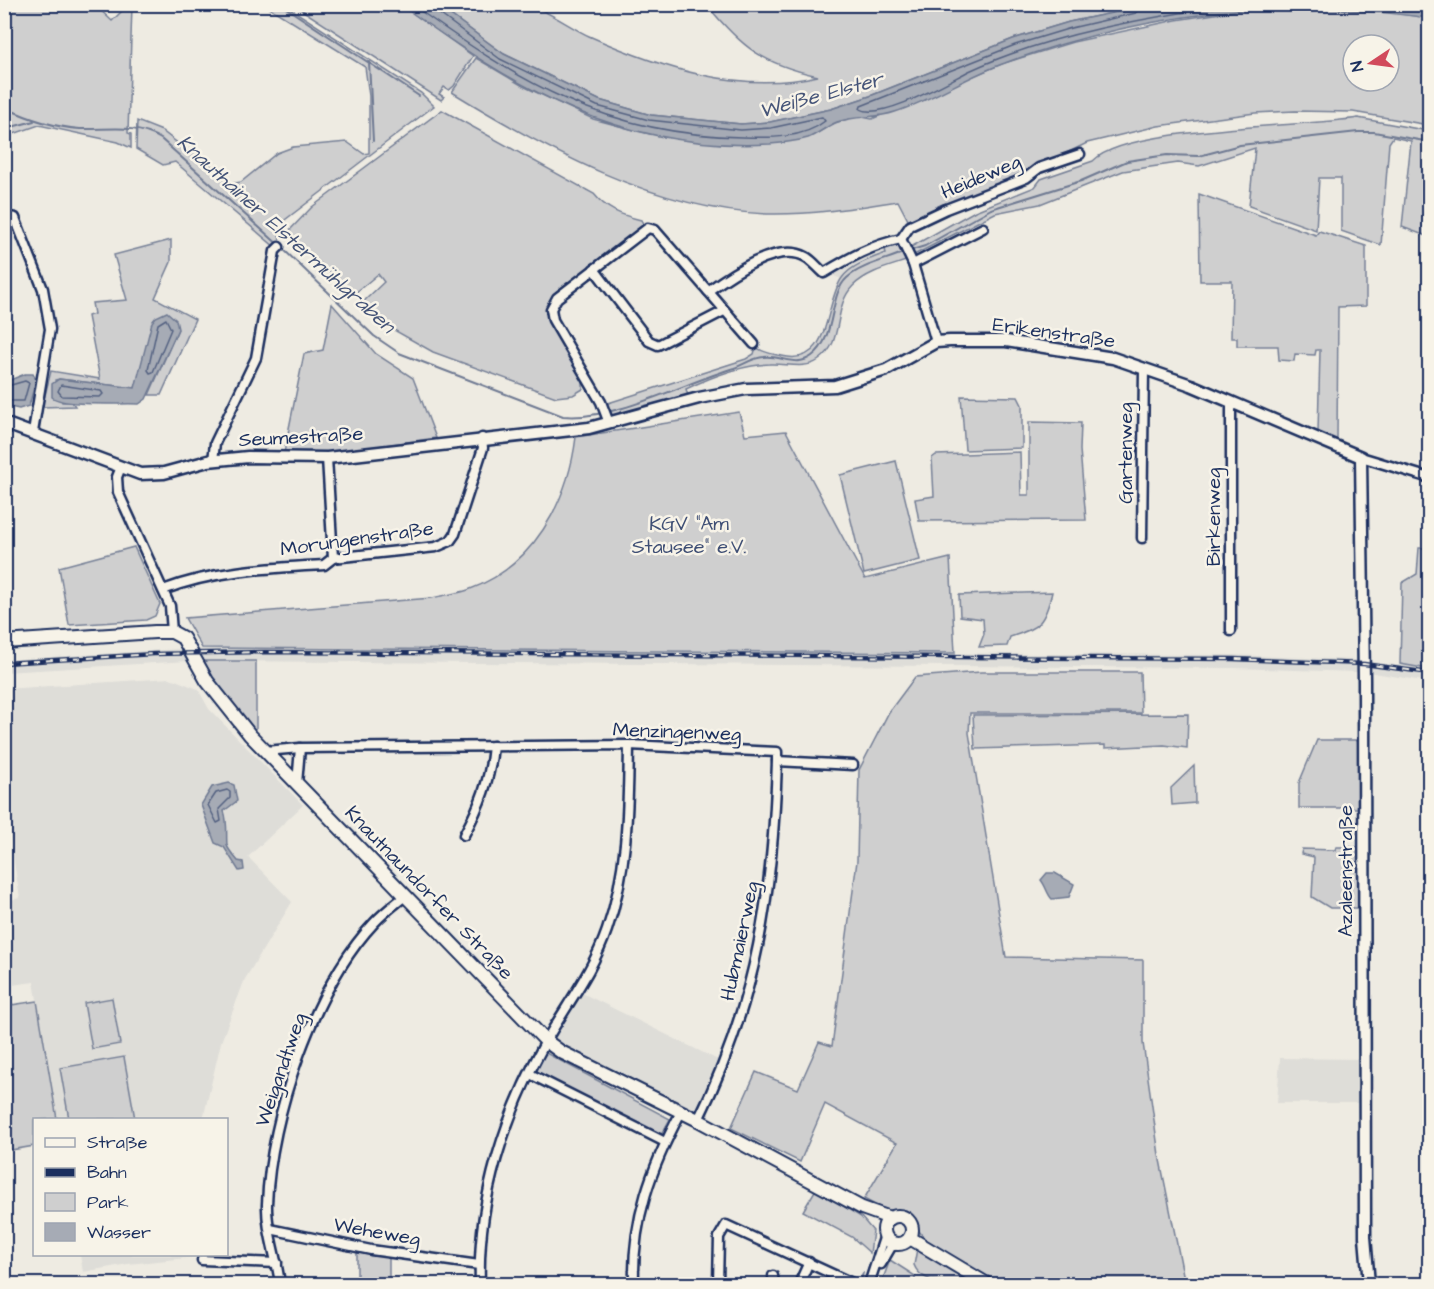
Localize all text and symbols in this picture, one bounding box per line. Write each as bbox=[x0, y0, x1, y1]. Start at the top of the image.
north arrow bbox=[1341, 33, 1401, 93]
text: N bbox=[1346, 59, 1369, 74]
water label: Weiße Elster bbox=[756, 64, 888, 125]
water label: Knauthainer Elstermühlgraben bbox=[170, 128, 402, 342]
street label: Heideweg bbox=[937, 148, 1026, 207]
street label: Erikenstraße bbox=[991, 311, 1117, 355]
street label: Gartenweg bbox=[1112, 402, 1141, 504]
street label: Seumestraße bbox=[238, 420, 364, 454]
street label: Birkenweg bbox=[1200, 468, 1229, 566]
park label: KGV "Am Stausee" e.V. bbox=[632, 510, 747, 561]
street label: Morungenstraße bbox=[279, 514, 436, 565]
street label: Menzingenweg bbox=[612, 716, 742, 749]
street label: Knautnaundorfer Straße bbox=[338, 800, 520, 986]
street label: Azaleenstraße bbox=[1332, 805, 1360, 937]
street label: Hubmaierweg bbox=[714, 879, 767, 1004]
street label: Weigandtweg bbox=[248, 1009, 315, 1131]
legend bbox=[33, 1118, 228, 1256]
text: Straße bbox=[87, 1130, 148, 1155]
text: Bahn bbox=[87, 1160, 127, 1185]
text: Park bbox=[87, 1190, 129, 1215]
street label: Weheweg bbox=[331, 1211, 423, 1254]
text: Wasser bbox=[87, 1220, 151, 1245]

